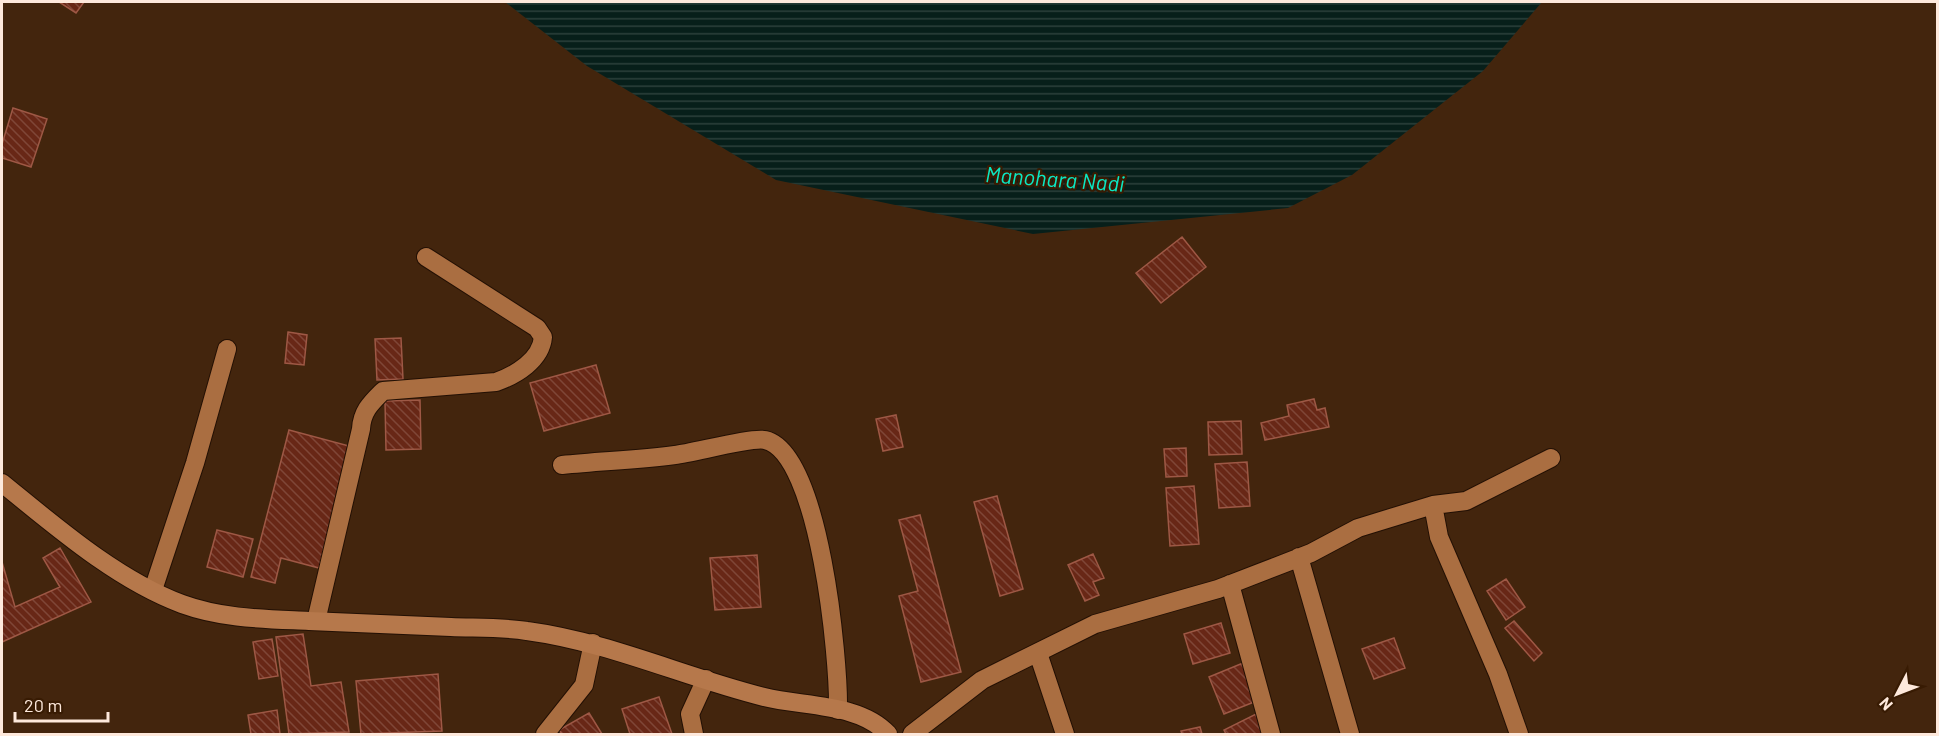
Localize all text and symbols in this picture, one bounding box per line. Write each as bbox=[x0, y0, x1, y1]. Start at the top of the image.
water label: Manohara Nadi bbox=[984, 160, 1126, 196]
north arrow bbox=[1867, 664, 1927, 724]
scale bar bbox=[15, 685, 108, 723]
text: 20 m bbox=[24, 694, 62, 716]
text: N bbox=[1875, 694, 1896, 715]

